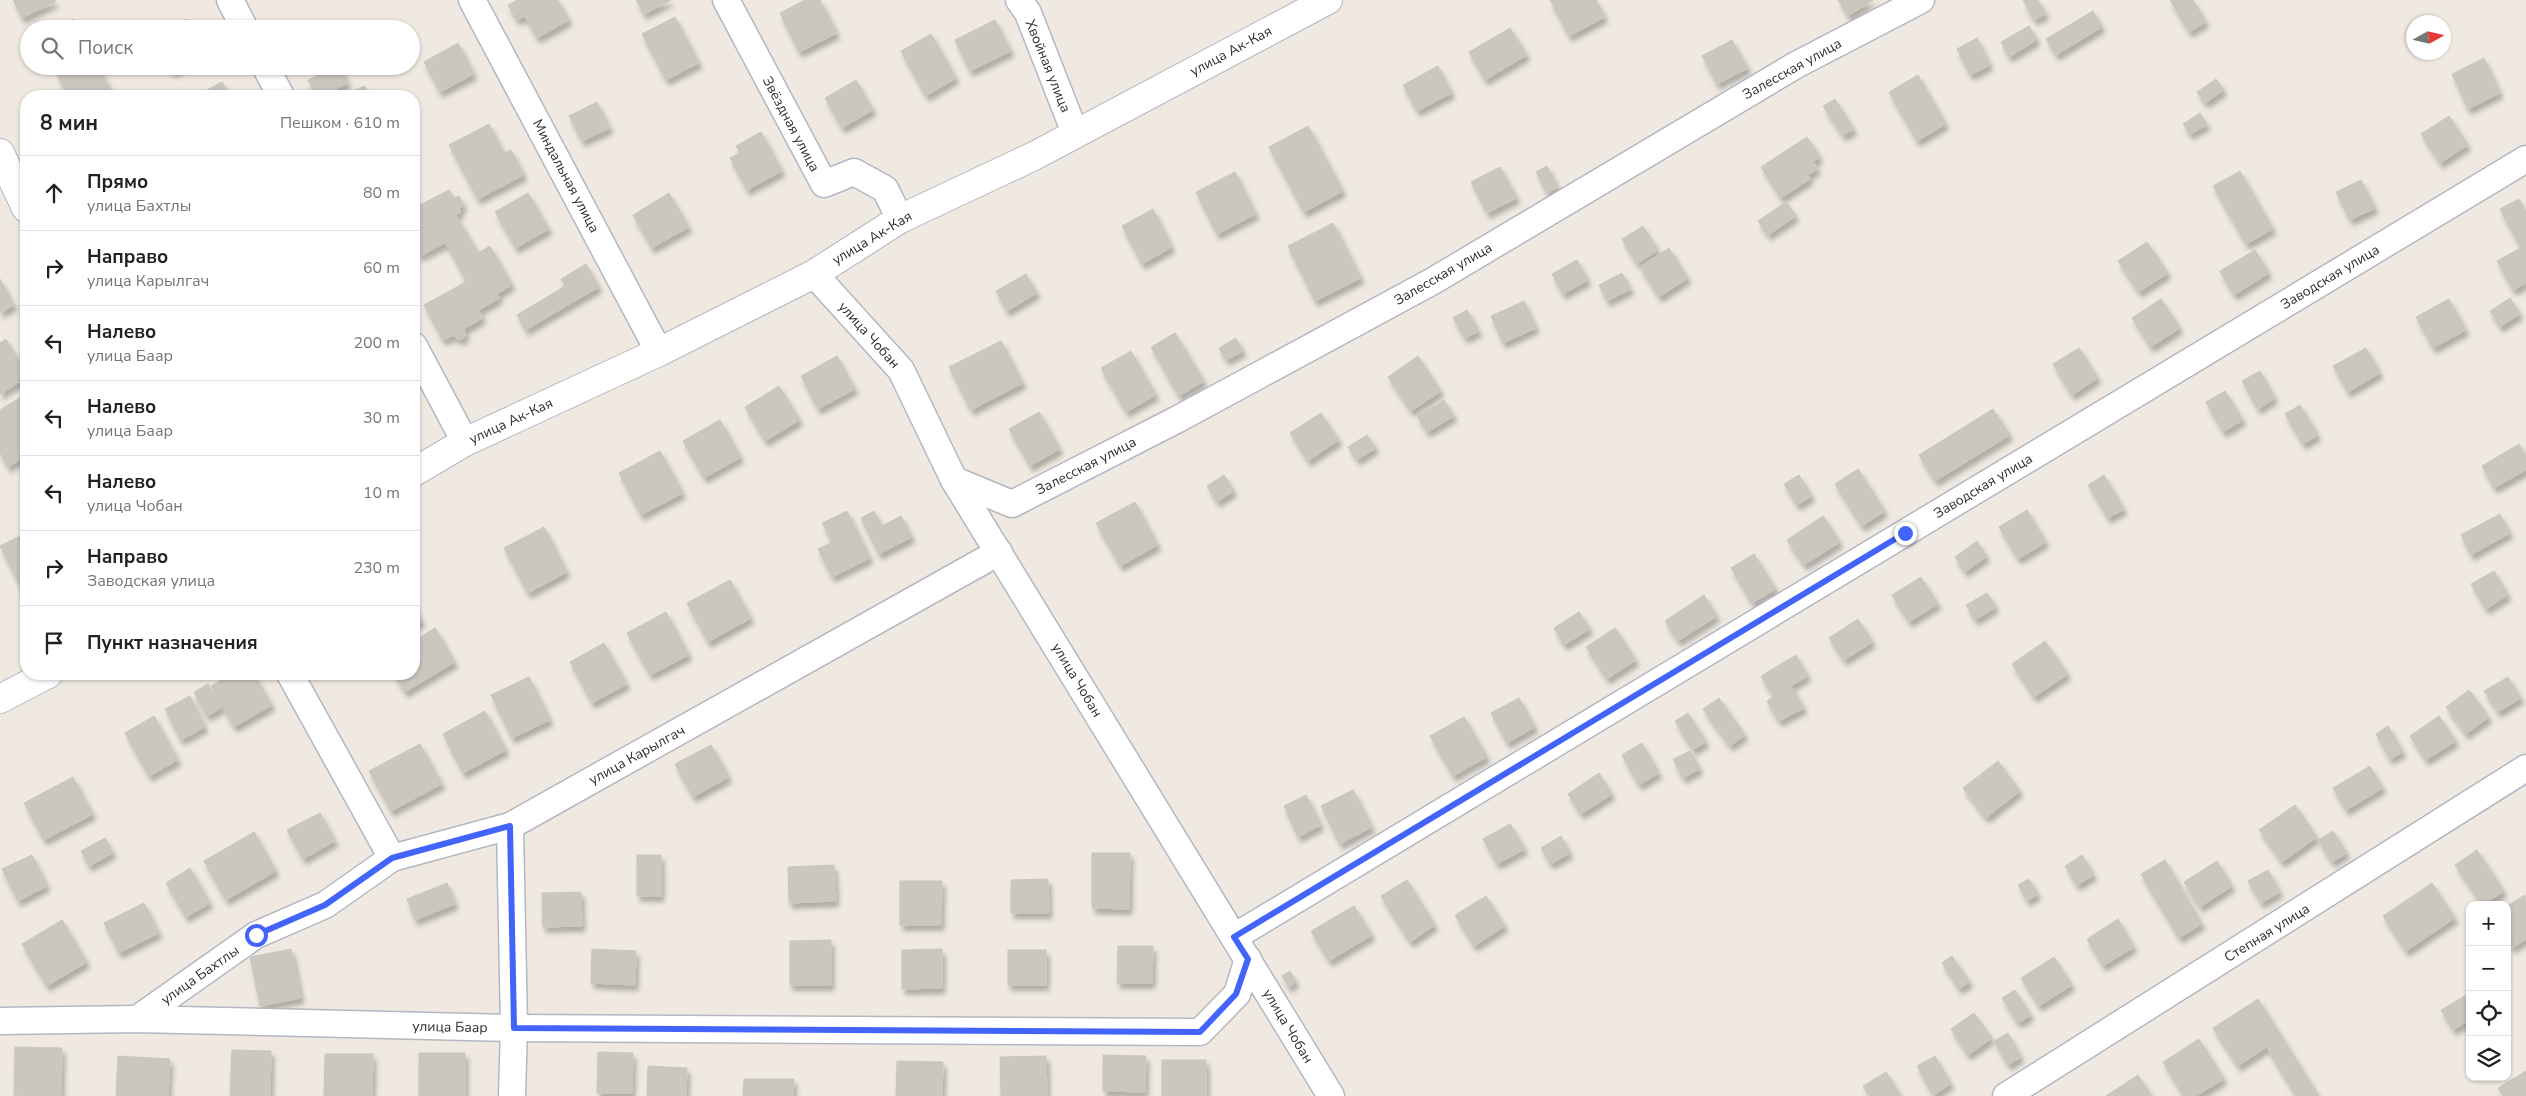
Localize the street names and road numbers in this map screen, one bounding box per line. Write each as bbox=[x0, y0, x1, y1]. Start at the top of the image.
street label: Хвойная улица bbox=[1021, 17, 1075, 115]
street label: улица Ак-Кая bbox=[1187, 21, 1275, 81]
street label: Залесская улица bbox=[1739, 34, 1845, 104]
street label: Звёздная улица bbox=[758, 73, 824, 175]
street label: Миндальная улица bbox=[528, 116, 604, 236]
street label: улица Ак-Кая bbox=[828, 207, 916, 269]
street label: Залесская улица bbox=[1390, 238, 1496, 310]
street label: Заводская улица bbox=[2277, 240, 2383, 314]
street label: улица Чобан bbox=[834, 298, 904, 372]
street label: улица Ак-Кая bbox=[466, 393, 556, 449]
street label: Залесская улица bbox=[1032, 432, 1140, 500]
street label: Заводская улица bbox=[1930, 449, 2036, 523]
street label: улица Чобан bbox=[1047, 639, 1107, 721]
street label: улица Карылгач bbox=[586, 721, 688, 789]
street label: Степная улица bbox=[2221, 899, 2313, 967]
street label: улица Бахтлы bbox=[157, 941, 243, 1009]
street label: улица Чобан bbox=[1258, 985, 1318, 1067]
street label: улица Баар bbox=[412, 1017, 488, 1037]

